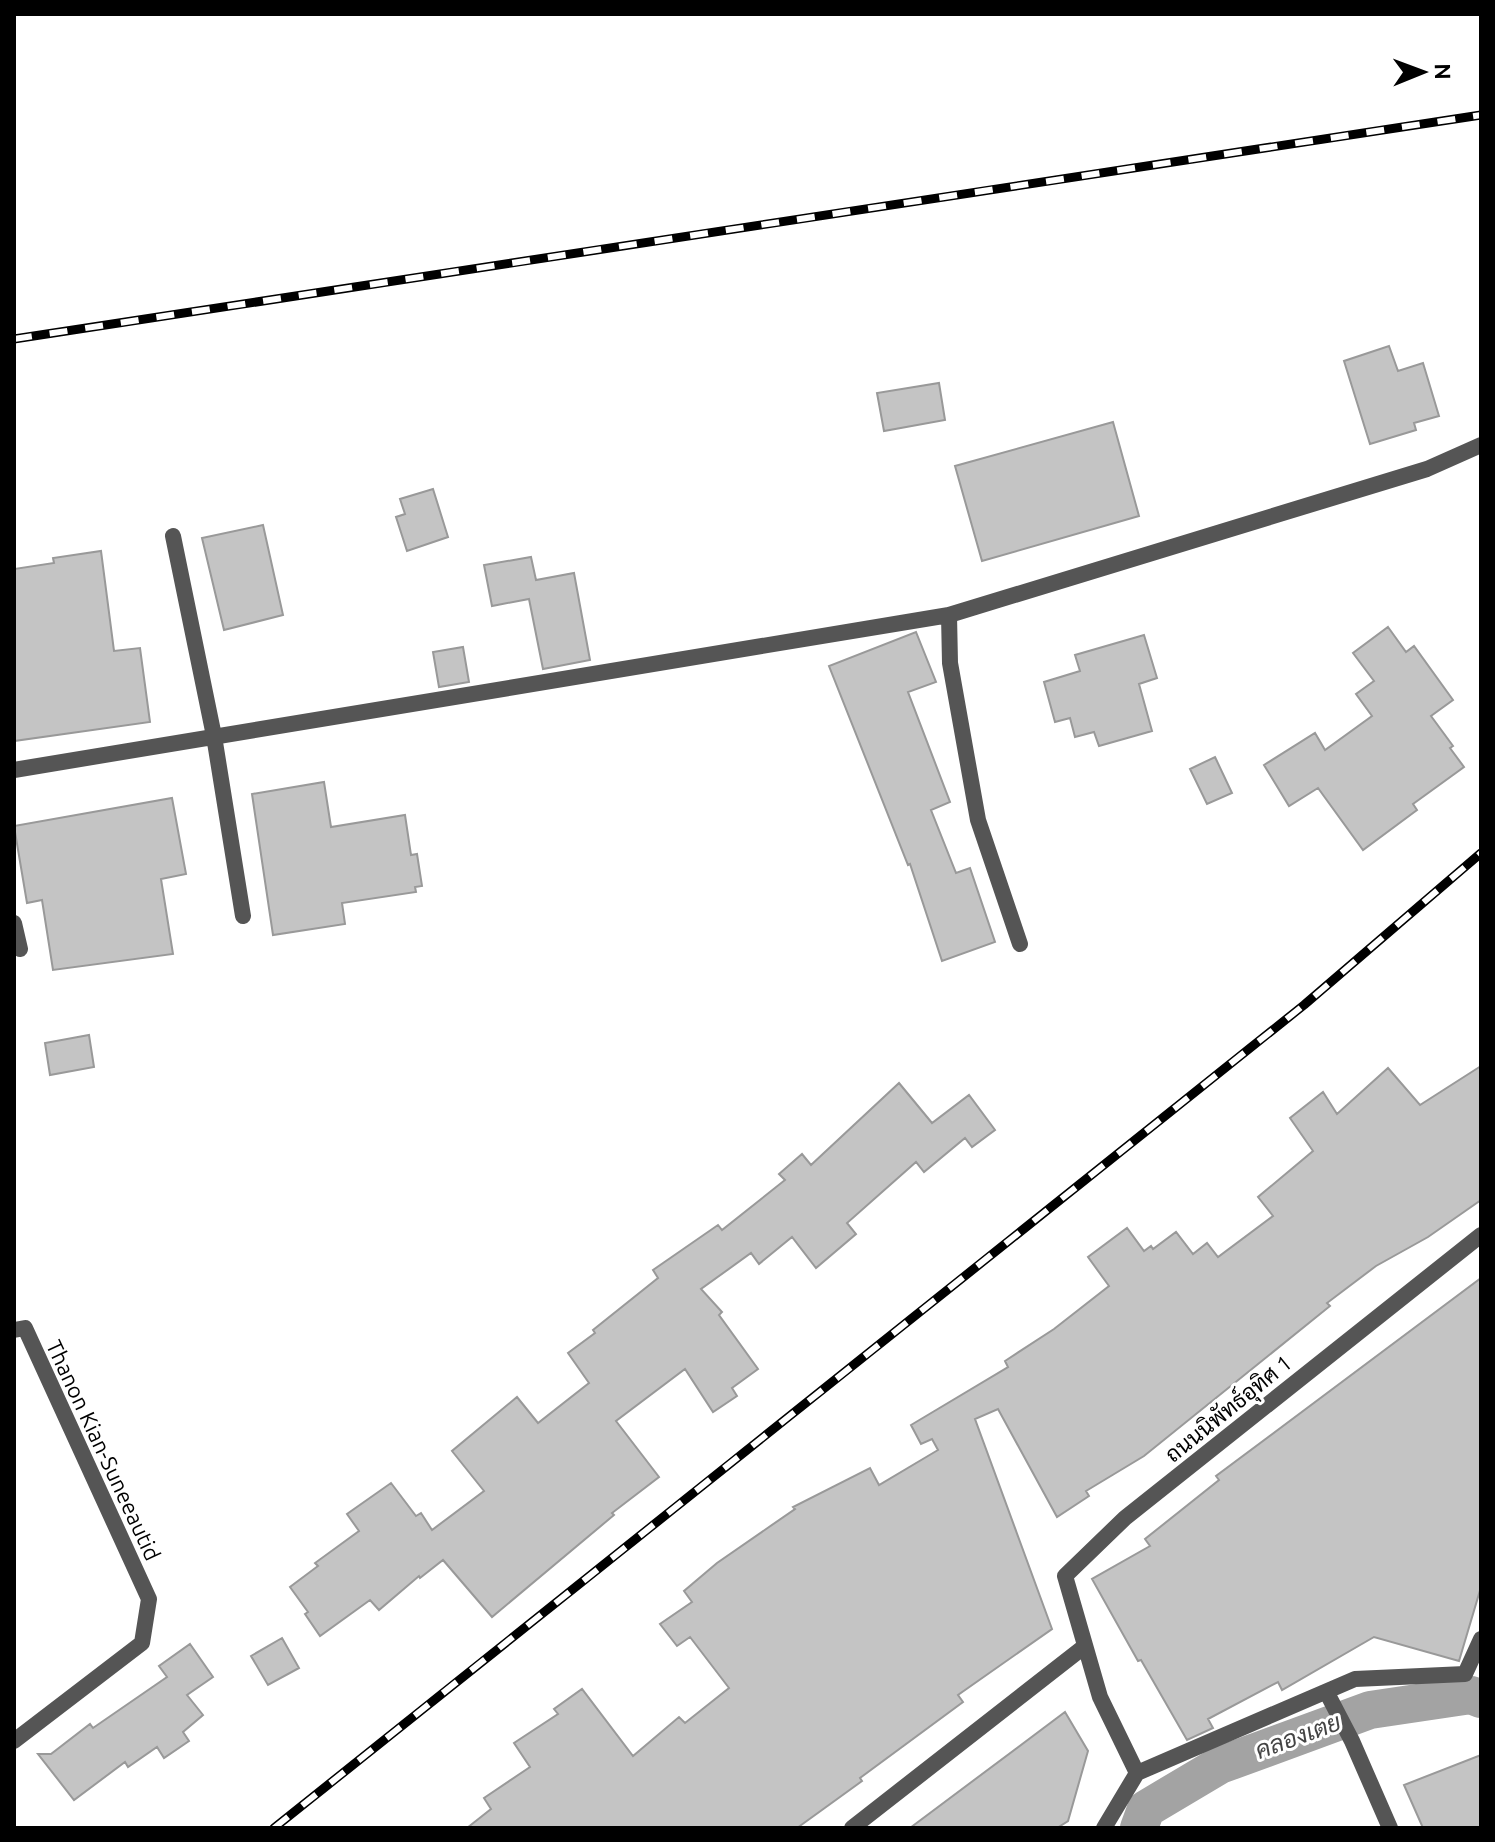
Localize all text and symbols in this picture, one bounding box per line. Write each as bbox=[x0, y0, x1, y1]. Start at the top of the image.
north arrow bbox=[1383, 32, 1463, 112]
text: N bbox=[1431, 63, 1456, 80]
street label: Thanon Kian-Suneeautid bbox=[42, 1336, 166, 1564]
street label: ถนนนิพัทธ์อุทิศ 1 bbox=[1159, 1349, 1299, 1470]
water label: คลองเตย bbox=[1252, 1708, 1345, 1764]

